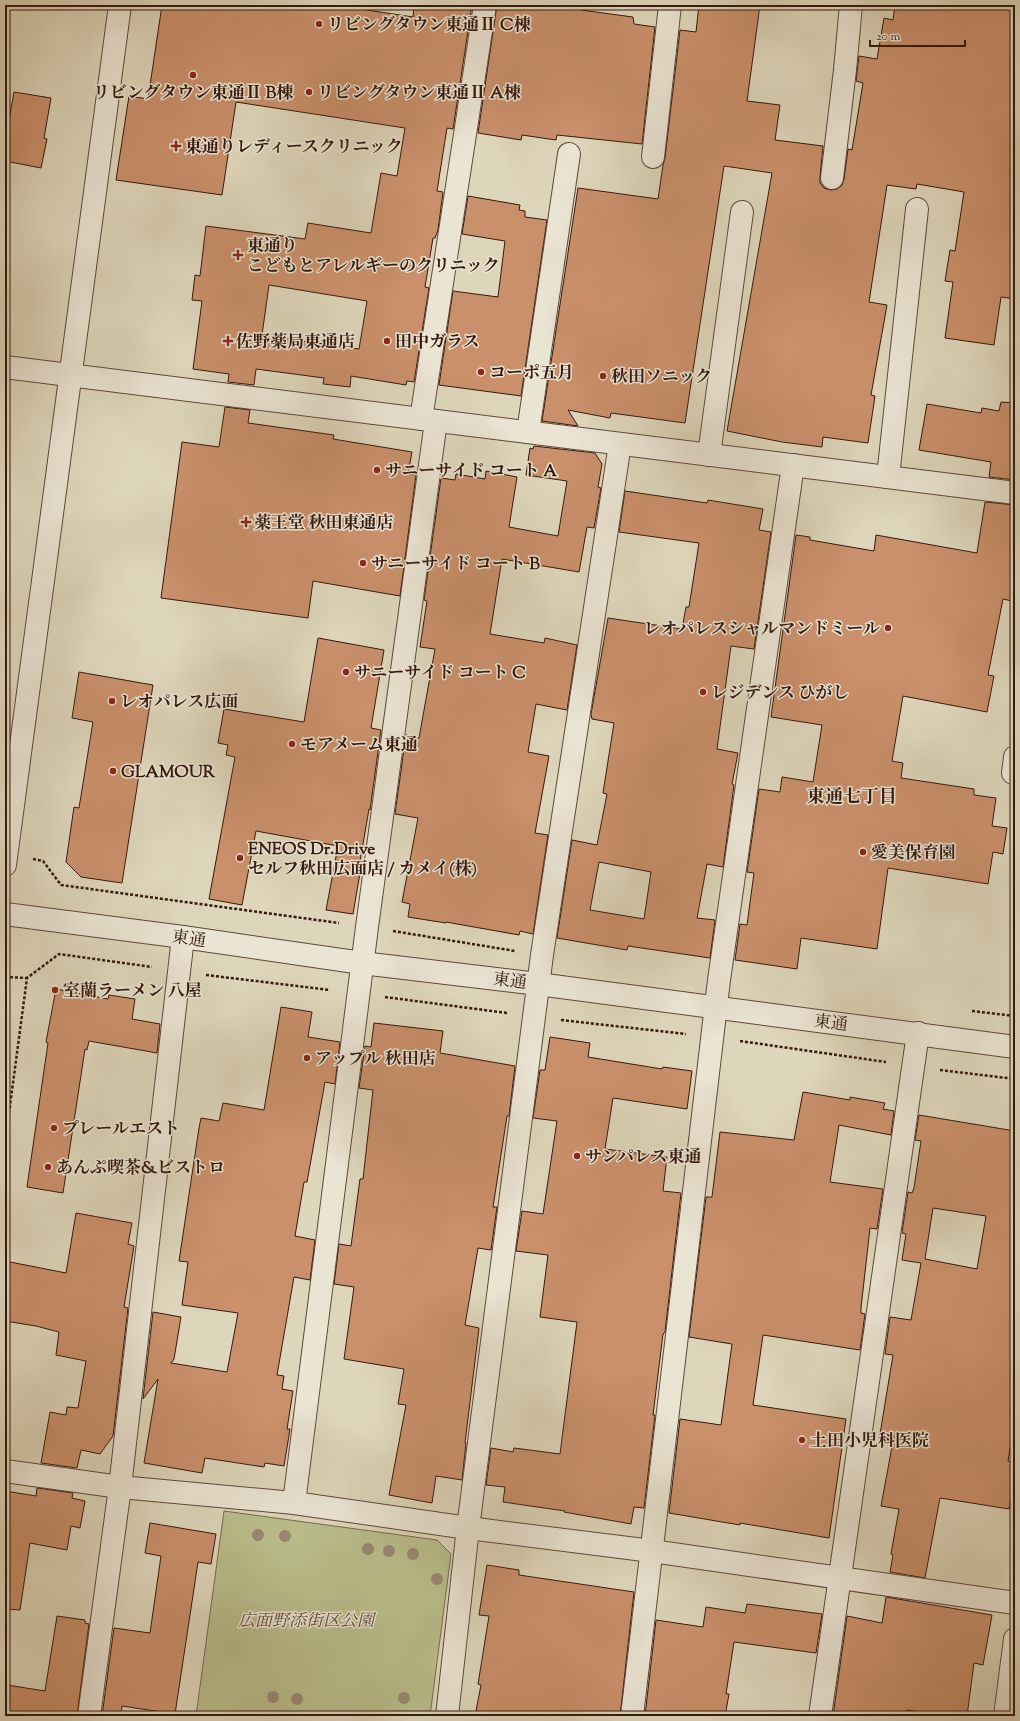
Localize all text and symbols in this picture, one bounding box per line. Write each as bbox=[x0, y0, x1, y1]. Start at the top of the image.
place label: リビングタウン東通Ⅱ C棟 bbox=[327, 14, 531, 38]
marker: リビングタウン東通Ⅱ C棟 bbox=[314, 19, 324, 29]
scale bar bbox=[870, 22, 965, 48]
text: 20 m bbox=[876, 28, 901, 46]
marker: リビングタウン東通Ⅱ B棟 bbox=[188, 70, 198, 80]
place label: リビングタウン東通Ⅱ B棟 bbox=[93, 82, 293, 106]
place label: リビングタウン東通Ⅱ A棟 bbox=[317, 82, 521, 106]
marker: リビングタウン東通Ⅱ A棟 bbox=[304, 87, 314, 97]
place label: 東通りレディースクリニック bbox=[185, 136, 403, 160]
marker: 東通りレディースクリニック bbox=[170, 140, 182, 152]
place label: 東通り こどもとアレルギーのクリニック bbox=[247, 235, 500, 279]
marker: 東通り こどもとアレルギーのクリニック bbox=[232, 249, 244, 261]
place label: 佐野薬局東通店 bbox=[236, 331, 355, 355]
place label: 田中ガラス bbox=[395, 331, 480, 355]
marker: 佐野薬局東通店 bbox=[223, 336, 233, 346]
marker: 田中ガラス bbox=[382, 336, 392, 346]
place label: コーポ五月 bbox=[489, 362, 574, 386]
place label: 秋田ソニック bbox=[611, 366, 712, 390]
marker: コーポ五月 bbox=[476, 367, 486, 377]
marker: 秋田ソニック bbox=[598, 371, 608, 381]
place label: サニーサイド コート A bbox=[385, 460, 557, 484]
marker: サニーサイド コート A bbox=[372, 465, 382, 475]
place label: 薬王堂 秋田東通店 bbox=[254, 512, 394, 536]
marker: 薬王堂 秋田東通店 bbox=[241, 517, 251, 527]
place label: サニーサイド コート B bbox=[371, 553, 540, 577]
marker: サニーサイド コート B bbox=[358, 558, 368, 568]
place label: レオパレスシャルマンドミール bbox=[644, 618, 880, 642]
marker: レオパレスシャルマンドミール bbox=[883, 623, 893, 633]
place label: サニーサイド コート C bbox=[354, 662, 526, 686]
marker: サニーサイド コート C bbox=[341, 667, 351, 677]
place label: レジデンス ひがし bbox=[711, 682, 849, 706]
marker: レジデンス ひがし bbox=[698, 687, 708, 697]
place label: レオパレス広面 bbox=[120, 691, 238, 715]
marker: レオパレス広面 bbox=[107, 696, 117, 706]
place label: モアメーム東通 bbox=[300, 734, 418, 758]
marker: モアメーム東通 bbox=[287, 739, 297, 749]
place label: GLAMOUR bbox=[121, 761, 216, 785]
marker: GLAMOUR bbox=[108, 766, 118, 776]
district label: 東通七丁目 bbox=[807, 785, 897, 811]
place label: ENEOS Dr.Drive セルフ秋田広面店 / カメイ(株) bbox=[248, 838, 477, 882]
place label: 愛美保育園 bbox=[871, 842, 956, 866]
marker: 愛美保育園 bbox=[858, 847, 868, 857]
marker: ENEOS Dr.Drive セルフ秋田広面店 / カメイ(株) bbox=[235, 853, 245, 863]
street label: 東通 bbox=[170, 926, 207, 954]
street label: 東通 bbox=[491, 968, 528, 996]
place label: 室蘭ラーメン 八屋 bbox=[63, 980, 202, 1004]
marker: 室蘭ラーメン 八屋 bbox=[50, 985, 60, 995]
street label: 東通 bbox=[812, 1010, 849, 1038]
place label: アップル 秋田店 bbox=[315, 1048, 436, 1072]
marker: アップル 秋田店 bbox=[302, 1053, 312, 1063]
place label: プレールエスト bbox=[62, 1118, 180, 1142]
marker: プレールエスト bbox=[49, 1123, 59, 1133]
place label: サンパレス東通 bbox=[585, 1146, 701, 1170]
marker: サンパレス東通 bbox=[572, 1151, 582, 1161]
place label: あんぷ喫茶&ビストロ bbox=[56, 1157, 225, 1181]
marker: あんぷ喫茶&ビストロ bbox=[43, 1162, 53, 1172]
place label: 土田小児科医院 bbox=[810, 1430, 929, 1454]
marker: 土田小児科医院 bbox=[797, 1435, 807, 1445]
park label: 広面野添街区公園 bbox=[238, 1610, 377, 1634]

